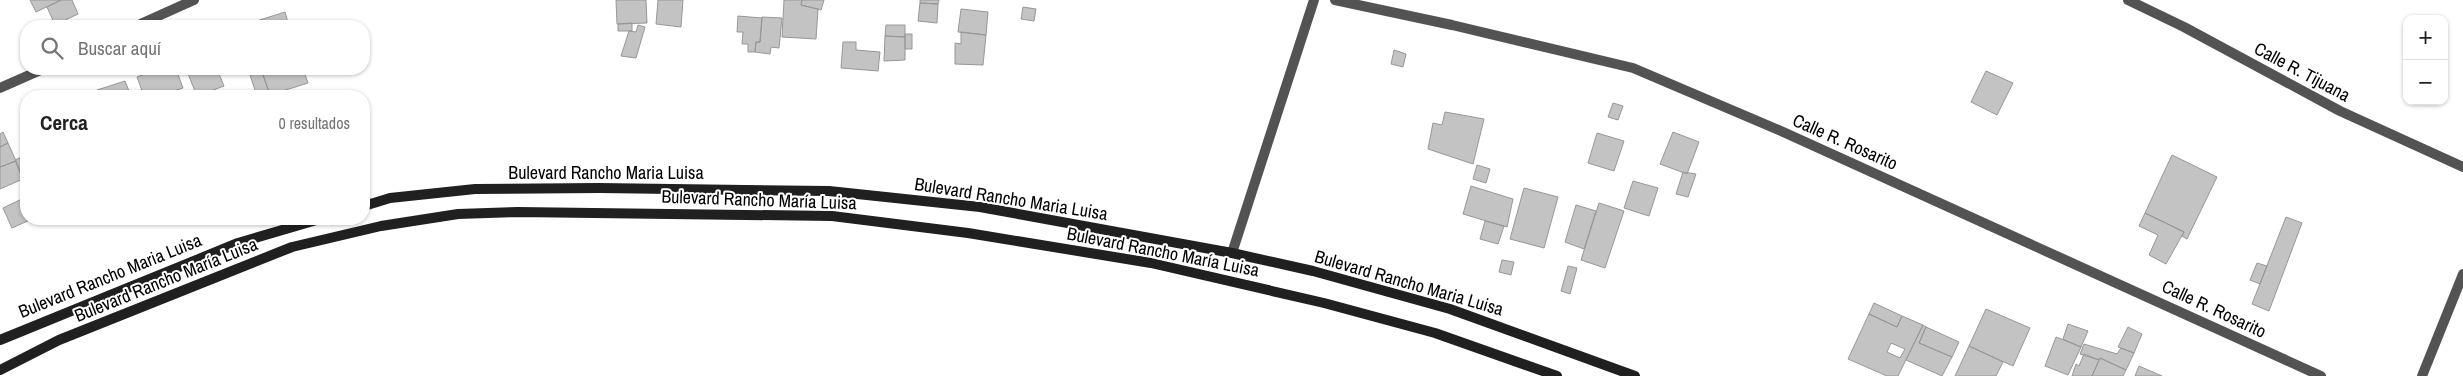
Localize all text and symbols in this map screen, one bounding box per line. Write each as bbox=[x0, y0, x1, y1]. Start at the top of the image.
map controls bbox=[2403, 15, 2448, 105]
button: + bbox=[2403, 15, 2448, 60]
search box bbox=[20, 20, 370, 75]
icon: search bbox=[38, 34, 66, 62]
text: Buscar aquí bbox=[78, 35, 161, 61]
street label: Calle R. Tijuana bbox=[2250, 36, 2355, 107]
button: − bbox=[2403, 60, 2448, 105]
street label: Calle R. Rosarito bbox=[1789, 107, 1902, 176]
text: Cerca bbox=[40, 108, 88, 137]
text: 0 resultados bbox=[279, 112, 350, 134]
street label: Bulevard Rancho Maria Luisa bbox=[508, 160, 704, 185]
street label: Bulevard Rancho Maria Luisa bbox=[913, 171, 1109, 226]
street label: Bulevard Rancho María Luisa bbox=[661, 184, 857, 215]
street label: Bulevard Rancho María Luisa bbox=[1065, 221, 1261, 282]
street label: Bulevard Rancho Maria Luisa bbox=[15, 227, 205, 324]
street label: Bulevard Rancho María Luisa bbox=[71, 231, 261, 328]
street label: Bulevard Rancho Maria Luisa bbox=[1312, 244, 1506, 321]
street label: Calle R. Rosarito bbox=[2158, 273, 2270, 344]

